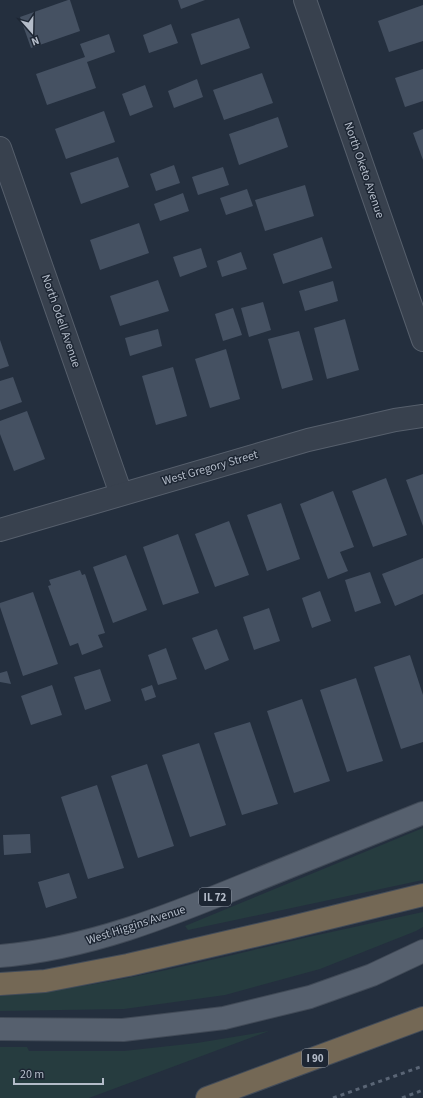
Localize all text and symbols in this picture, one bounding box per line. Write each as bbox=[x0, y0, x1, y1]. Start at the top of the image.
north arrow bbox=[12, 12, 52, 52]
text: N bbox=[29, 33, 41, 49]
street label: North Oketo Avenue bbox=[340, 120, 388, 220]
street label: North Odell Avenue bbox=[37, 272, 85, 370]
street label: West Gregory Street bbox=[160, 446, 260, 490]
road number: IL 72 bbox=[199, 888, 231, 906]
street label: West Higgins Avenue bbox=[84, 901, 188, 949]
road number: I 90 bbox=[302, 1049, 328, 1067]
scale bar bbox=[14, 1060, 103, 1086]
text: 20 m bbox=[20, 1066, 44, 1083]

